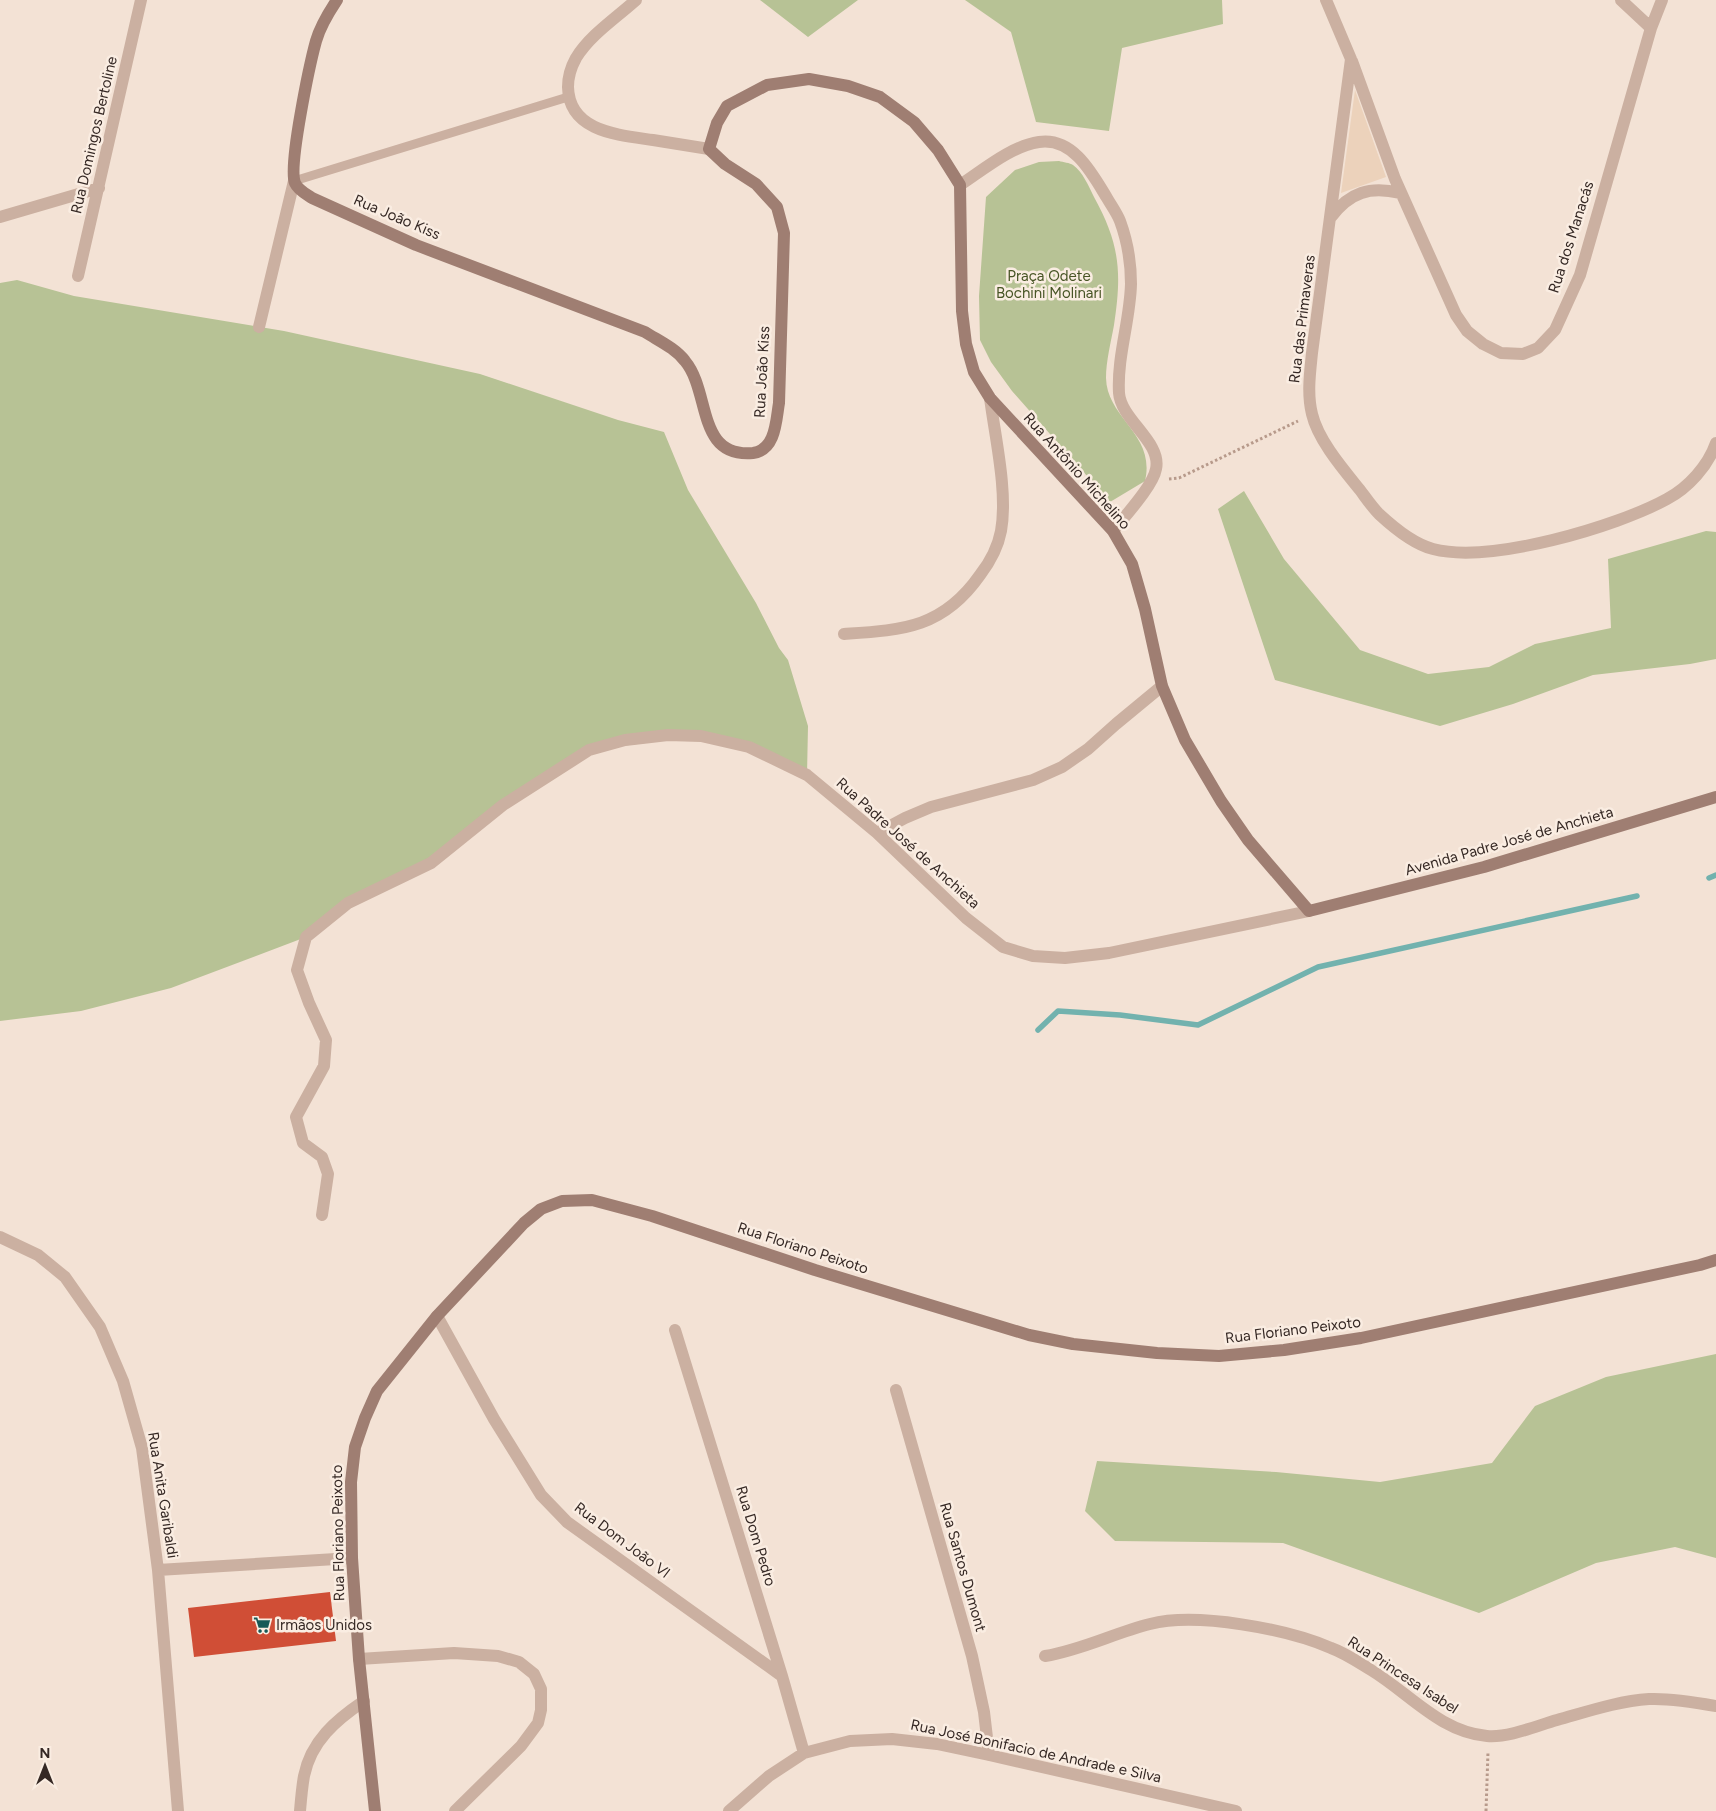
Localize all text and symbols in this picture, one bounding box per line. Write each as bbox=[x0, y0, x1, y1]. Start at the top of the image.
street label: Rua Domingos Bertoline bbox=[67, 55, 121, 215]
street label: Rua dos Manacás bbox=[1544, 179, 1598, 295]
street label: Rua João Kiss bbox=[351, 191, 443, 243]
street label: Rua das Primaveras bbox=[1285, 254, 1319, 384]
park label: Praça Odete Bochini Molinari bbox=[996, 267, 1102, 302]
street label: Rua João Kiss bbox=[751, 325, 773, 419]
street label: Rua Antônio Michelino bbox=[1020, 409, 1134, 533]
street label: Rua Padre José de Anchieta bbox=[832, 774, 984, 912]
street label: Avenida Padre José de Anchieta bbox=[1403, 803, 1615, 879]
street label: Rua Floriano Peixoto bbox=[735, 1218, 871, 1278]
street label: Rua Floriano Peixoto bbox=[1224, 1313, 1362, 1347]
street label: Rua Anita Garibaldi bbox=[144, 1431, 182, 1559]
street label: Rua Floriano Peixoto bbox=[328, 1464, 348, 1601]
street label: Rua Dom Pedro bbox=[732, 1484, 780, 1589]
street label: Rua Dom João Vl bbox=[571, 1498, 673, 1582]
street label: Rua Santos Dumont bbox=[936, 1500, 990, 1634]
supermarket icon: Irmãos Unidos bbox=[252, 1615, 272, 1635]
place label: Irmãos Unidos bbox=[276, 1616, 372, 1634]
street label: Rua Princesa Isabel bbox=[1344, 1633, 1462, 1717]
street label: Rua José Bonifacio de Andrade e Silva bbox=[909, 1716, 1163, 1786]
north arrow bbox=[20, 1741, 70, 1791]
text: N bbox=[40, 1745, 50, 1762]

